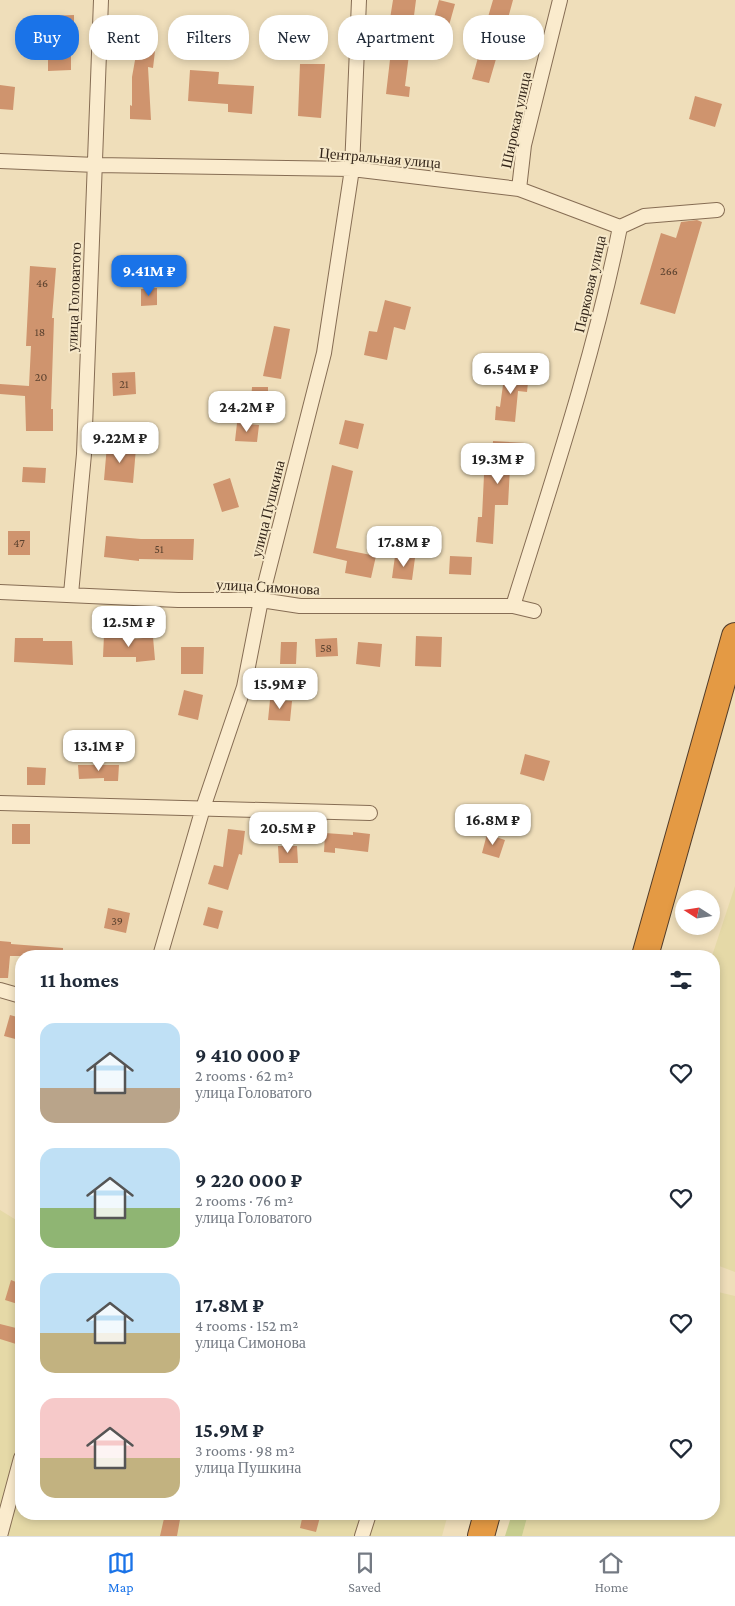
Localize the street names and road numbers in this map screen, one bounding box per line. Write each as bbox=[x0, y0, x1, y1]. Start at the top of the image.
street label: Широкая улица bbox=[498, 70, 534, 170]
street label: Центральная улица bbox=[318, 145, 442, 171]
street label: Парковая улица bbox=[571, 233, 609, 334]
street label: улица Головатого bbox=[64, 242, 84, 352]
street label: улица Пушкина bbox=[248, 458, 288, 559]
street label: улица Симонова bbox=[216, 576, 321, 598]

